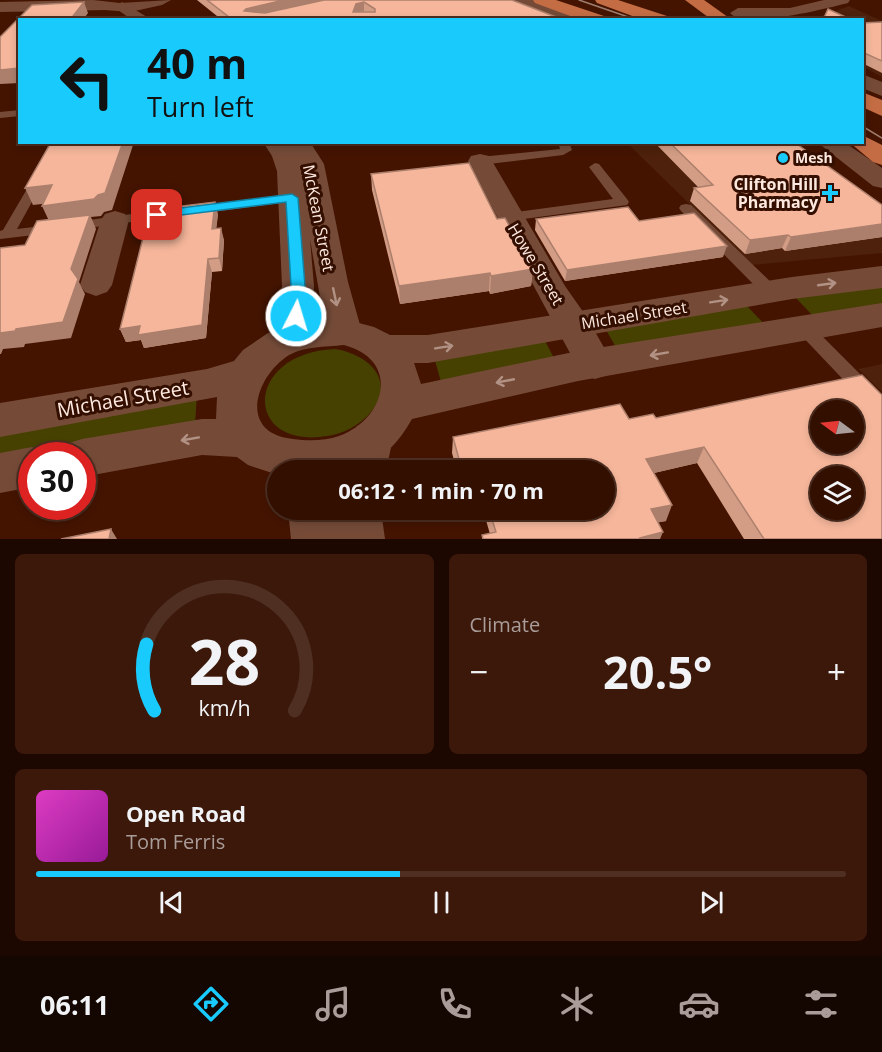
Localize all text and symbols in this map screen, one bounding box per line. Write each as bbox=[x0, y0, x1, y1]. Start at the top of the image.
text: 40 m bbox=[147, 34, 247, 91]
icon: left bbox=[48, 42, 126, 120]
text: Turn left bbox=[147, 88, 254, 125]
place label: Mesh bbox=[795, 148, 833, 167]
marker: Mesh bbox=[776, 151, 790, 165]
street label: McKean Street bbox=[298, 163, 340, 274]
place label: Clifton Hill Pharmacy bbox=[733, 173, 819, 213]
marker: Clifton Hill Pharmacy bbox=[823, 186, 837, 200]
pin bbox=[131, 189, 182, 240]
icon: arrive bbox=[140, 198, 173, 231]
street label: Howe Street bbox=[503, 219, 569, 309]
one-way arrow bbox=[816, 278, 836, 289]
position arrow bbox=[264, 284, 328, 348]
one-way arrow bbox=[330, 287, 341, 306]
one-way arrow bbox=[709, 295, 729, 306]
street label: Michael Street bbox=[580, 296, 689, 334]
one-way arrow bbox=[434, 341, 453, 352]
one-way arrow bbox=[649, 348, 669, 359]
street label: Michael Street bbox=[55, 374, 191, 423]
one-way arrow bbox=[496, 376, 516, 387]
north arrow bbox=[810, 400, 864, 454]
map controls bbox=[810, 400, 864, 520]
one-way arrow bbox=[181, 434, 200, 445]
speed limit sign: 30 bbox=[18, 442, 96, 520]
button: layers bbox=[810, 466, 864, 520]
text: 06:12 · 1 min · 70 m bbox=[338, 475, 544, 505]
text: Climate bbox=[470, 611, 540, 638]
text: 28 bbox=[189, 618, 260, 703]
text: 20.5° bbox=[603, 641, 712, 702]
text: − bbox=[470, 649, 488, 694]
text: + bbox=[827, 649, 846, 694]
text: km/h bbox=[198, 693, 250, 722]
text: Open Road bbox=[126, 798, 246, 828]
text: Tom Ferris bbox=[126, 828, 225, 855]
icon: previous bbox=[155, 886, 188, 919]
icon: pause bbox=[425, 886, 458, 919]
icon: next bbox=[695, 886, 728, 919]
icon: directions bbox=[190, 983, 232, 1025]
icon: music bbox=[312, 983, 354, 1025]
icon: phone bbox=[434, 983, 476, 1025]
icon: climate bbox=[556, 983, 598, 1025]
icon: car bbox=[678, 983, 720, 1025]
icon: filters bbox=[800, 983, 842, 1025]
text: 06:11 bbox=[40, 986, 109, 1023]

